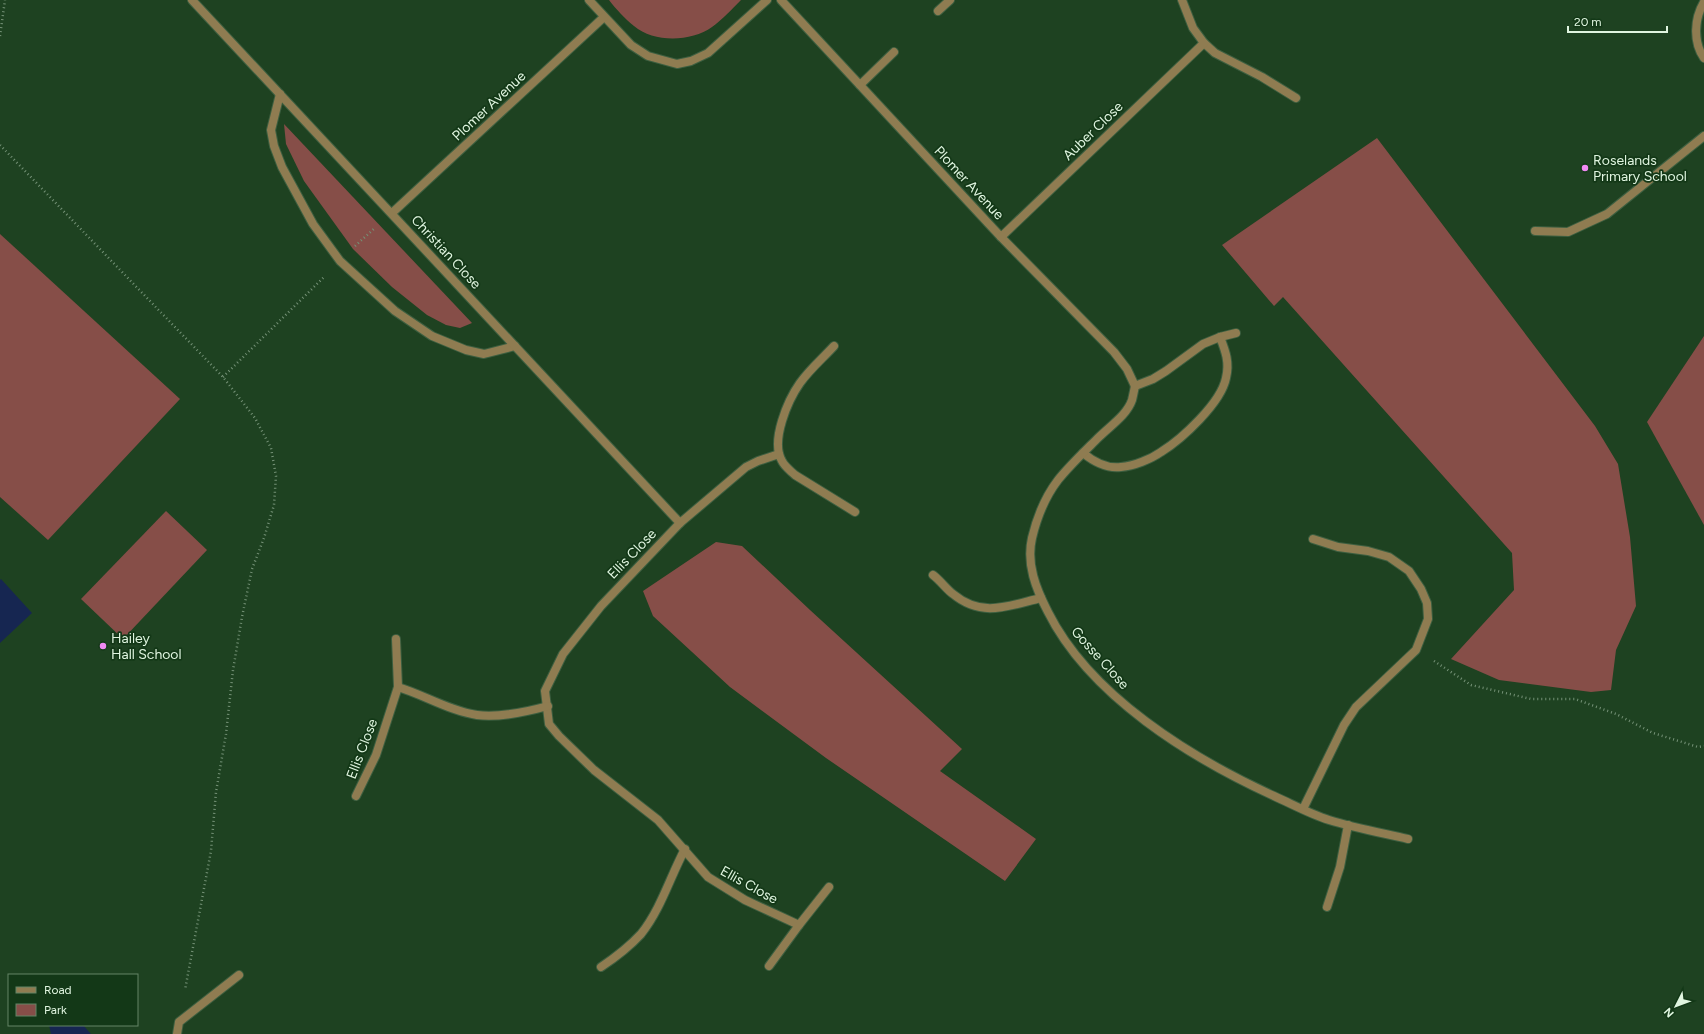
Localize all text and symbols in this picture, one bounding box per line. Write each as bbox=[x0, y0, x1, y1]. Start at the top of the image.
scale bar bbox=[1568, 8, 1667, 34]
text: 20 m bbox=[1574, 15, 1602, 29]
street label: Plomer Avenue bbox=[449, 67, 530, 144]
street label: Auber Close bbox=[1059, 98, 1127, 164]
street label: Plomer Avenue bbox=[931, 143, 1008, 224]
place label: Roselands Primary School bbox=[1593, 152, 1687, 185]
marker: Roselands Primary School bbox=[1580, 163, 1590, 173]
street label: Christian Close bbox=[407, 212, 485, 293]
street label: Ellis Close bbox=[604, 525, 660, 583]
street label: Gosse Close bbox=[1067, 623, 1133, 693]
place label: Hailey Hall School bbox=[111, 630, 182, 663]
marker: Hailey Hall School bbox=[98, 641, 108, 651]
street label: Ellis Close bbox=[343, 716, 381, 782]
street label: Ellis Close bbox=[717, 862, 781, 908]
legend bbox=[8, 974, 138, 1026]
text: Road bbox=[44, 983, 72, 997]
north arrow bbox=[1656, 986, 1696, 1026]
text: Park bbox=[44, 1003, 67, 1017]
text: N bbox=[1661, 1005, 1677, 1020]

